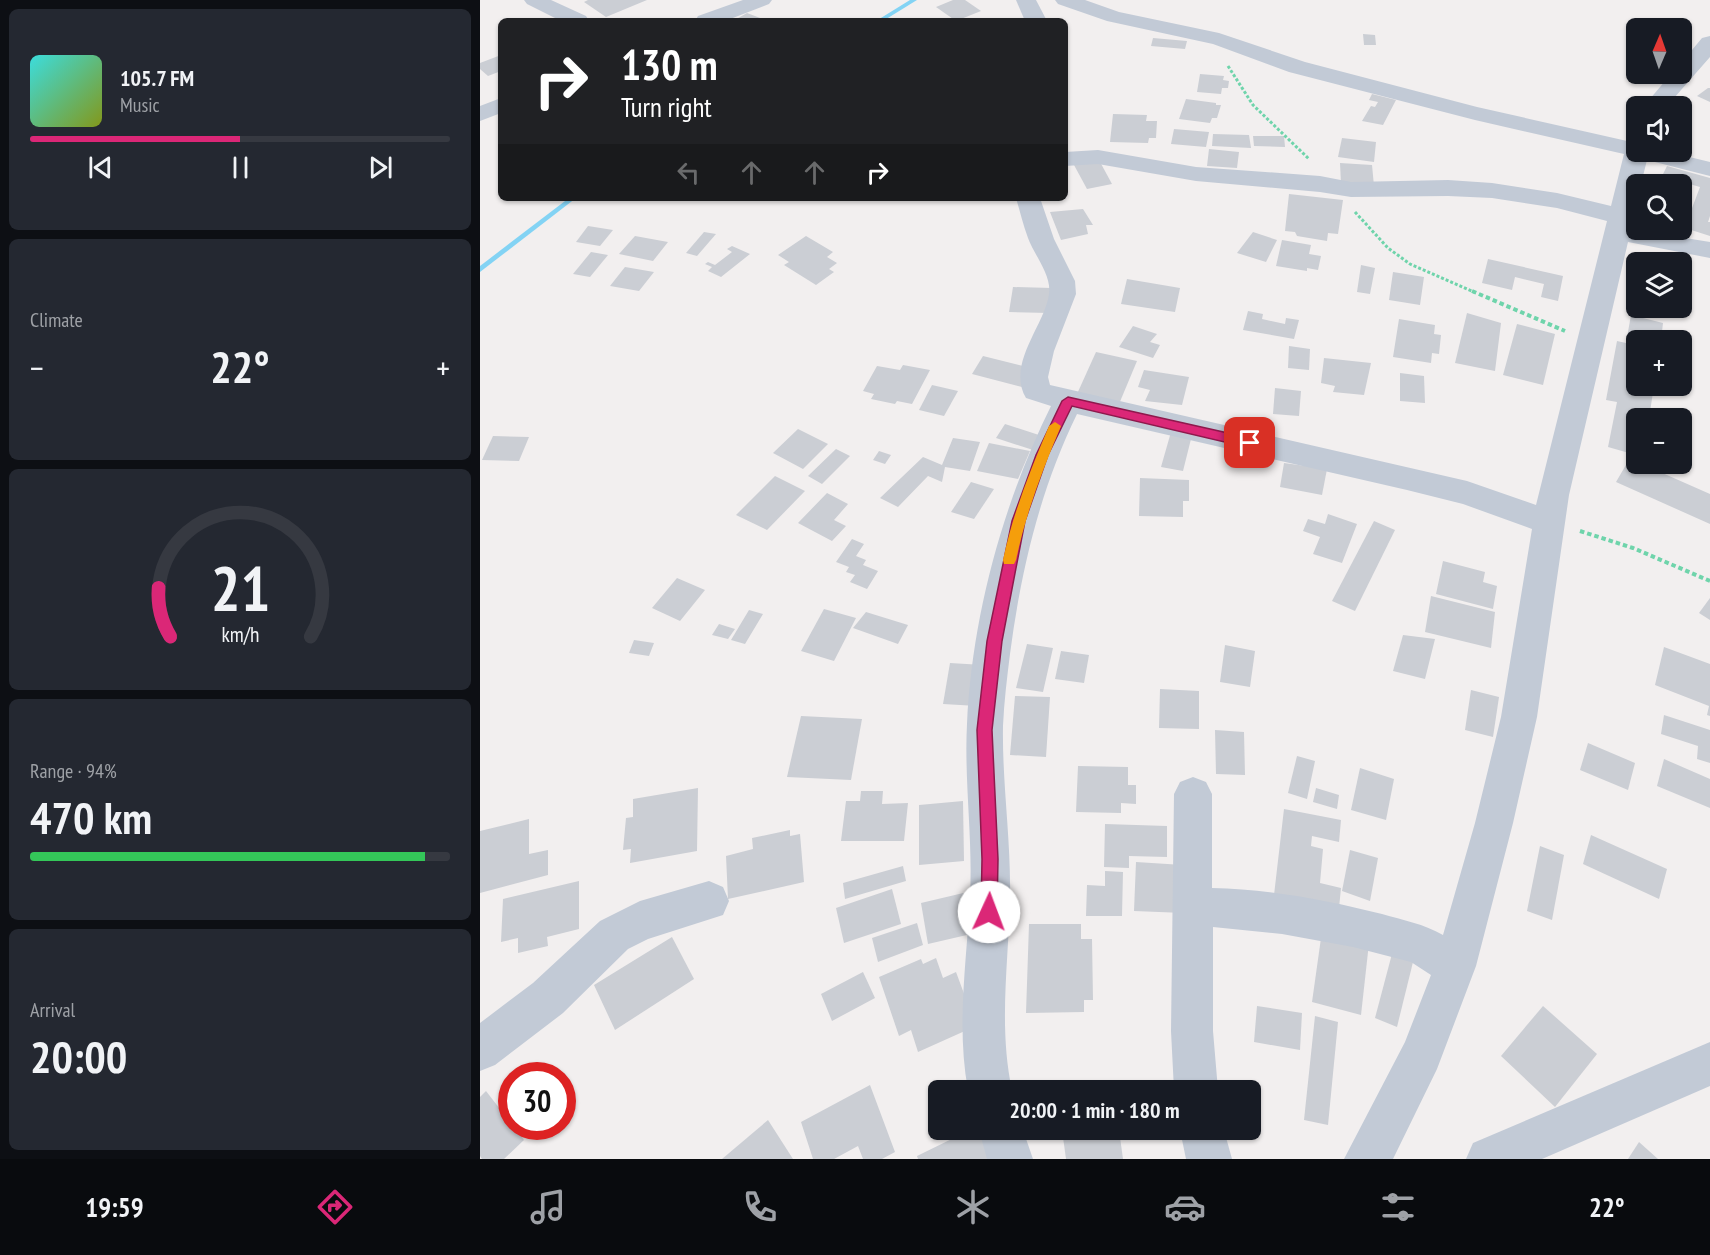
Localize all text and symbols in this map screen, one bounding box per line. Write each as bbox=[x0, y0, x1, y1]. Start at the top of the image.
north arrow bbox=[1626, 18, 1692, 84]
map controls bbox=[1626, 18, 1692, 474]
text: 130 m bbox=[621, 37, 718, 92]
icon: right bbox=[522, 42, 600, 120]
text: 105.7 FM bbox=[120, 64, 194, 92]
text: Turn right bbox=[621, 90, 712, 124]
text: Music bbox=[120, 92, 160, 118]
button: sound bbox=[1626, 96, 1692, 162]
icon: previous bbox=[84, 151, 117, 184]
icon: pause bbox=[224, 151, 257, 184]
icon: next bbox=[364, 151, 397, 184]
icon: left bbox=[672, 156, 705, 189]
icon: ahead bbox=[735, 156, 768, 189]
icon: ahead bbox=[798, 156, 831, 189]
icon: right bbox=[861, 156, 894, 189]
button: search bbox=[1626, 174, 1692, 240]
button: layers bbox=[1626, 252, 1692, 318]
text: Climate bbox=[30, 307, 83, 333]
button: + bbox=[1626, 330, 1692, 396]
text: 22° bbox=[210, 337, 270, 395]
text: − bbox=[30, 346, 44, 389]
text: + bbox=[436, 346, 450, 389]
button: − bbox=[1626, 408, 1692, 474]
pin bbox=[1224, 417, 1275, 468]
icon: arrive bbox=[1233, 426, 1266, 459]
text: 21 bbox=[210, 547, 270, 628]
text: km/h bbox=[221, 620, 259, 648]
text: Range · 94% bbox=[30, 758, 117, 784]
text: 470 km bbox=[30, 788, 152, 846]
position arrow bbox=[957, 880, 1021, 944]
text: Arrival bbox=[30, 997, 75, 1023]
text: 20:00 bbox=[30, 1027, 127, 1085]
speed limit sign: 30 bbox=[498, 1062, 576, 1140]
text: 20:00 · 1 min · 180 m bbox=[1009, 1096, 1180, 1124]
icon: directions bbox=[314, 1186, 356, 1228]
icon: music bbox=[527, 1186, 569, 1228]
icon: phone bbox=[739, 1186, 781, 1228]
icon: climate bbox=[952, 1186, 994, 1228]
icon: car bbox=[1164, 1186, 1206, 1228]
icon: filters bbox=[1377, 1186, 1419, 1228]
text: 19:59 bbox=[85, 1190, 144, 1224]
text: 22° bbox=[1589, 1190, 1625, 1224]

